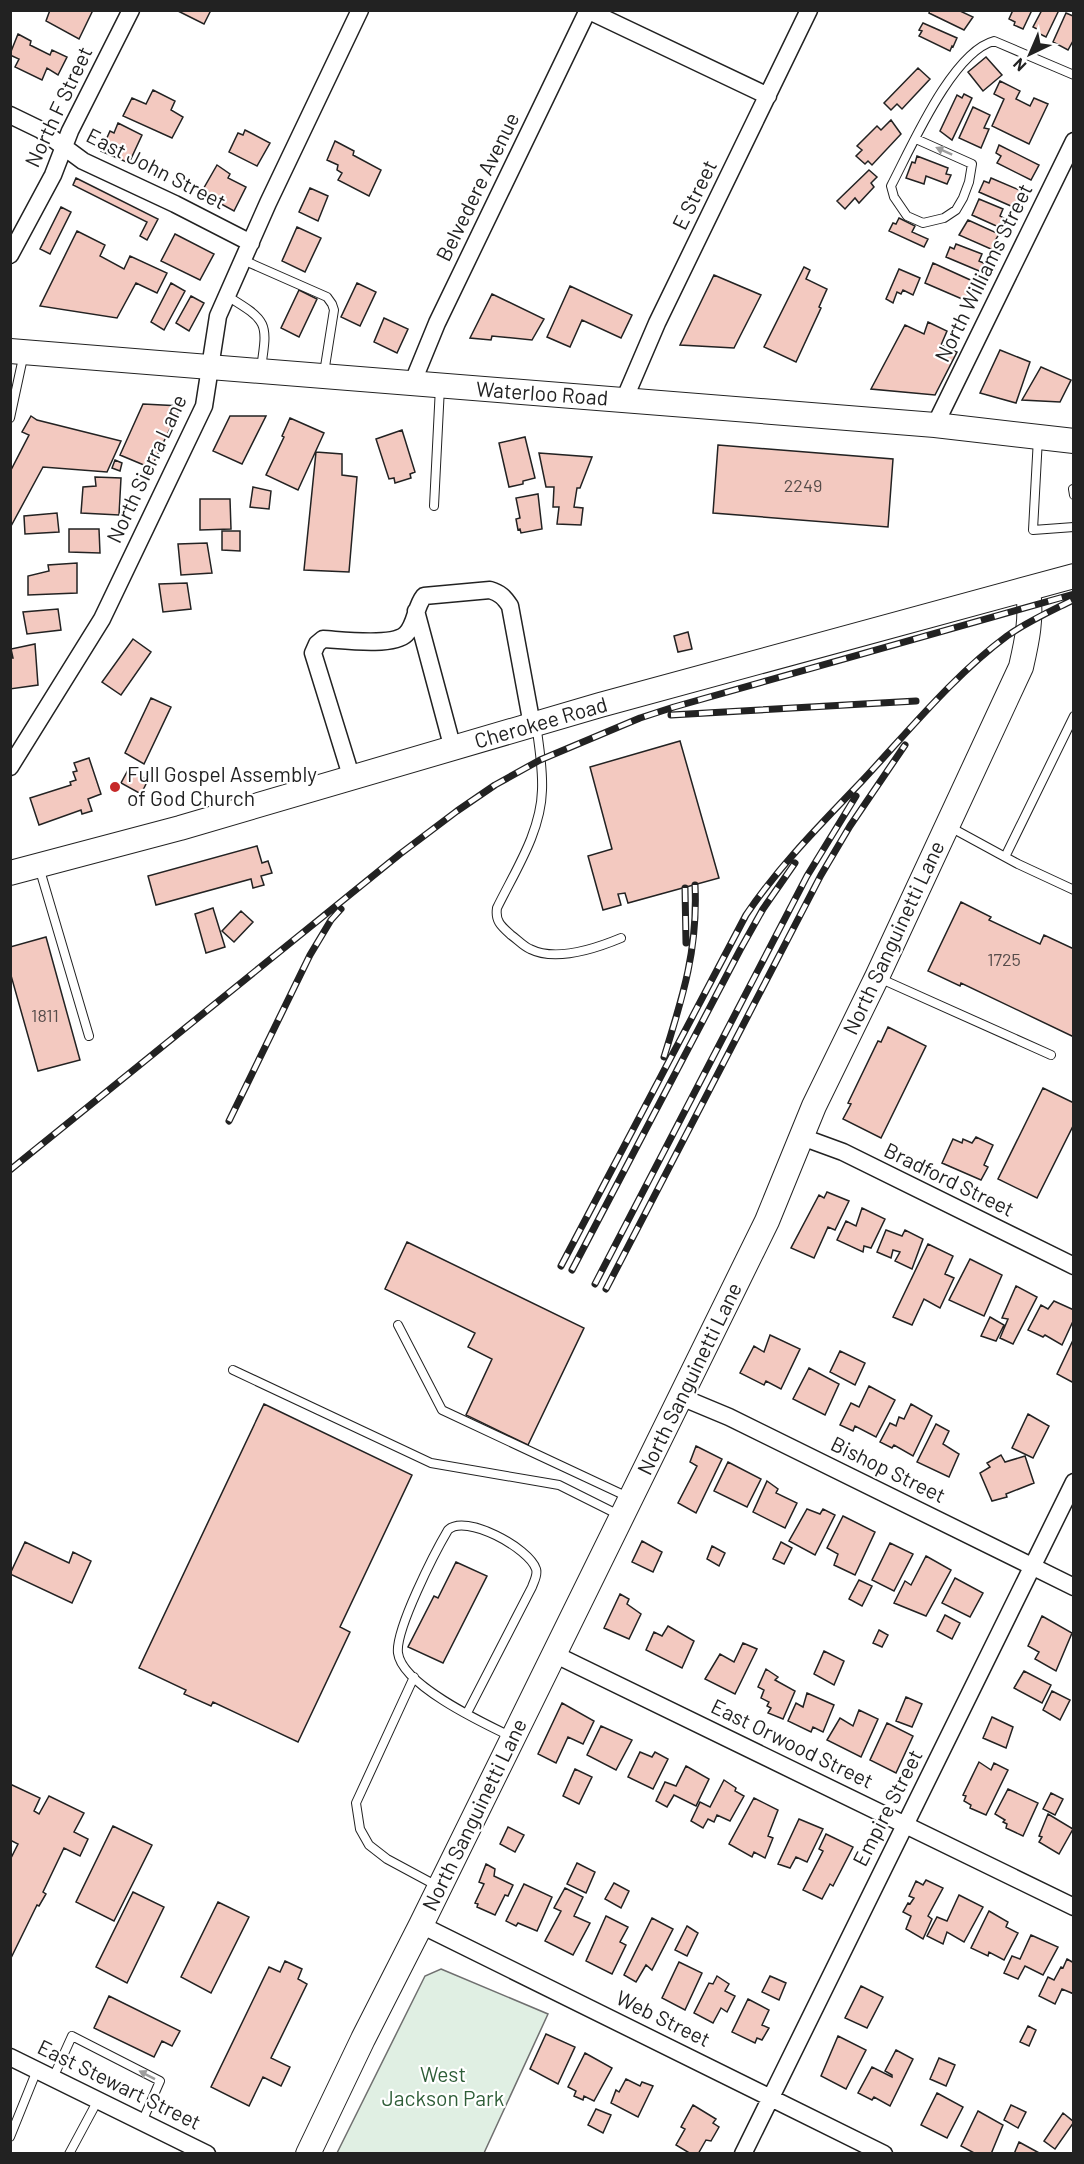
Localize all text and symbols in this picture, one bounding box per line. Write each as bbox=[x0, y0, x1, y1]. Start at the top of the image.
north arrow bbox=[1000, 24, 1060, 84]
street label: North F Street bbox=[19, 42, 96, 171]
text: N bbox=[1009, 55, 1030, 76]
street label: Belvedere Avenue bbox=[430, 108, 523, 265]
street label: East John Street bbox=[83, 122, 231, 214]
one-way arrow bbox=[935, 147, 952, 156]
street label: E Street bbox=[666, 155, 721, 233]
street label: North Williams Street bbox=[929, 179, 1037, 366]
street label: Waterloo Road bbox=[475, 375, 609, 410]
street label: North Sierra Lane bbox=[100, 390, 191, 547]
house number: 2249 bbox=[784, 474, 822, 496]
street label: Cherokee Road bbox=[471, 691, 610, 752]
place label: Full Gospel Assembly of God Church bbox=[127, 761, 317, 810]
marker: Full Gospel Assembly of God Church bbox=[108, 780, 122, 794]
street label: North Sanguinetti Lane bbox=[837, 836, 949, 1038]
house number: 1725 bbox=[987, 948, 1021, 970]
house number: 1811 bbox=[31, 1004, 59, 1026]
street label: Bradford Street bbox=[881, 1136, 1019, 1221]
street label: North Sanguinetti Lane bbox=[631, 1278, 746, 1479]
street label: Bishop Street bbox=[827, 1430, 950, 1507]
street label: East Orwood Street bbox=[707, 1693, 878, 1793]
street label: North Sanguinetti Lane bbox=[416, 1714, 531, 1915]
street label: Empire Street bbox=[847, 1745, 927, 1870]
street label: Web Street bbox=[613, 1984, 715, 2051]
street label: East Stewart Street bbox=[34, 2033, 205, 2134]
park label: West Jackson Park bbox=[382, 2061, 504, 2110]
one-way arrow bbox=[139, 2070, 156, 2079]

